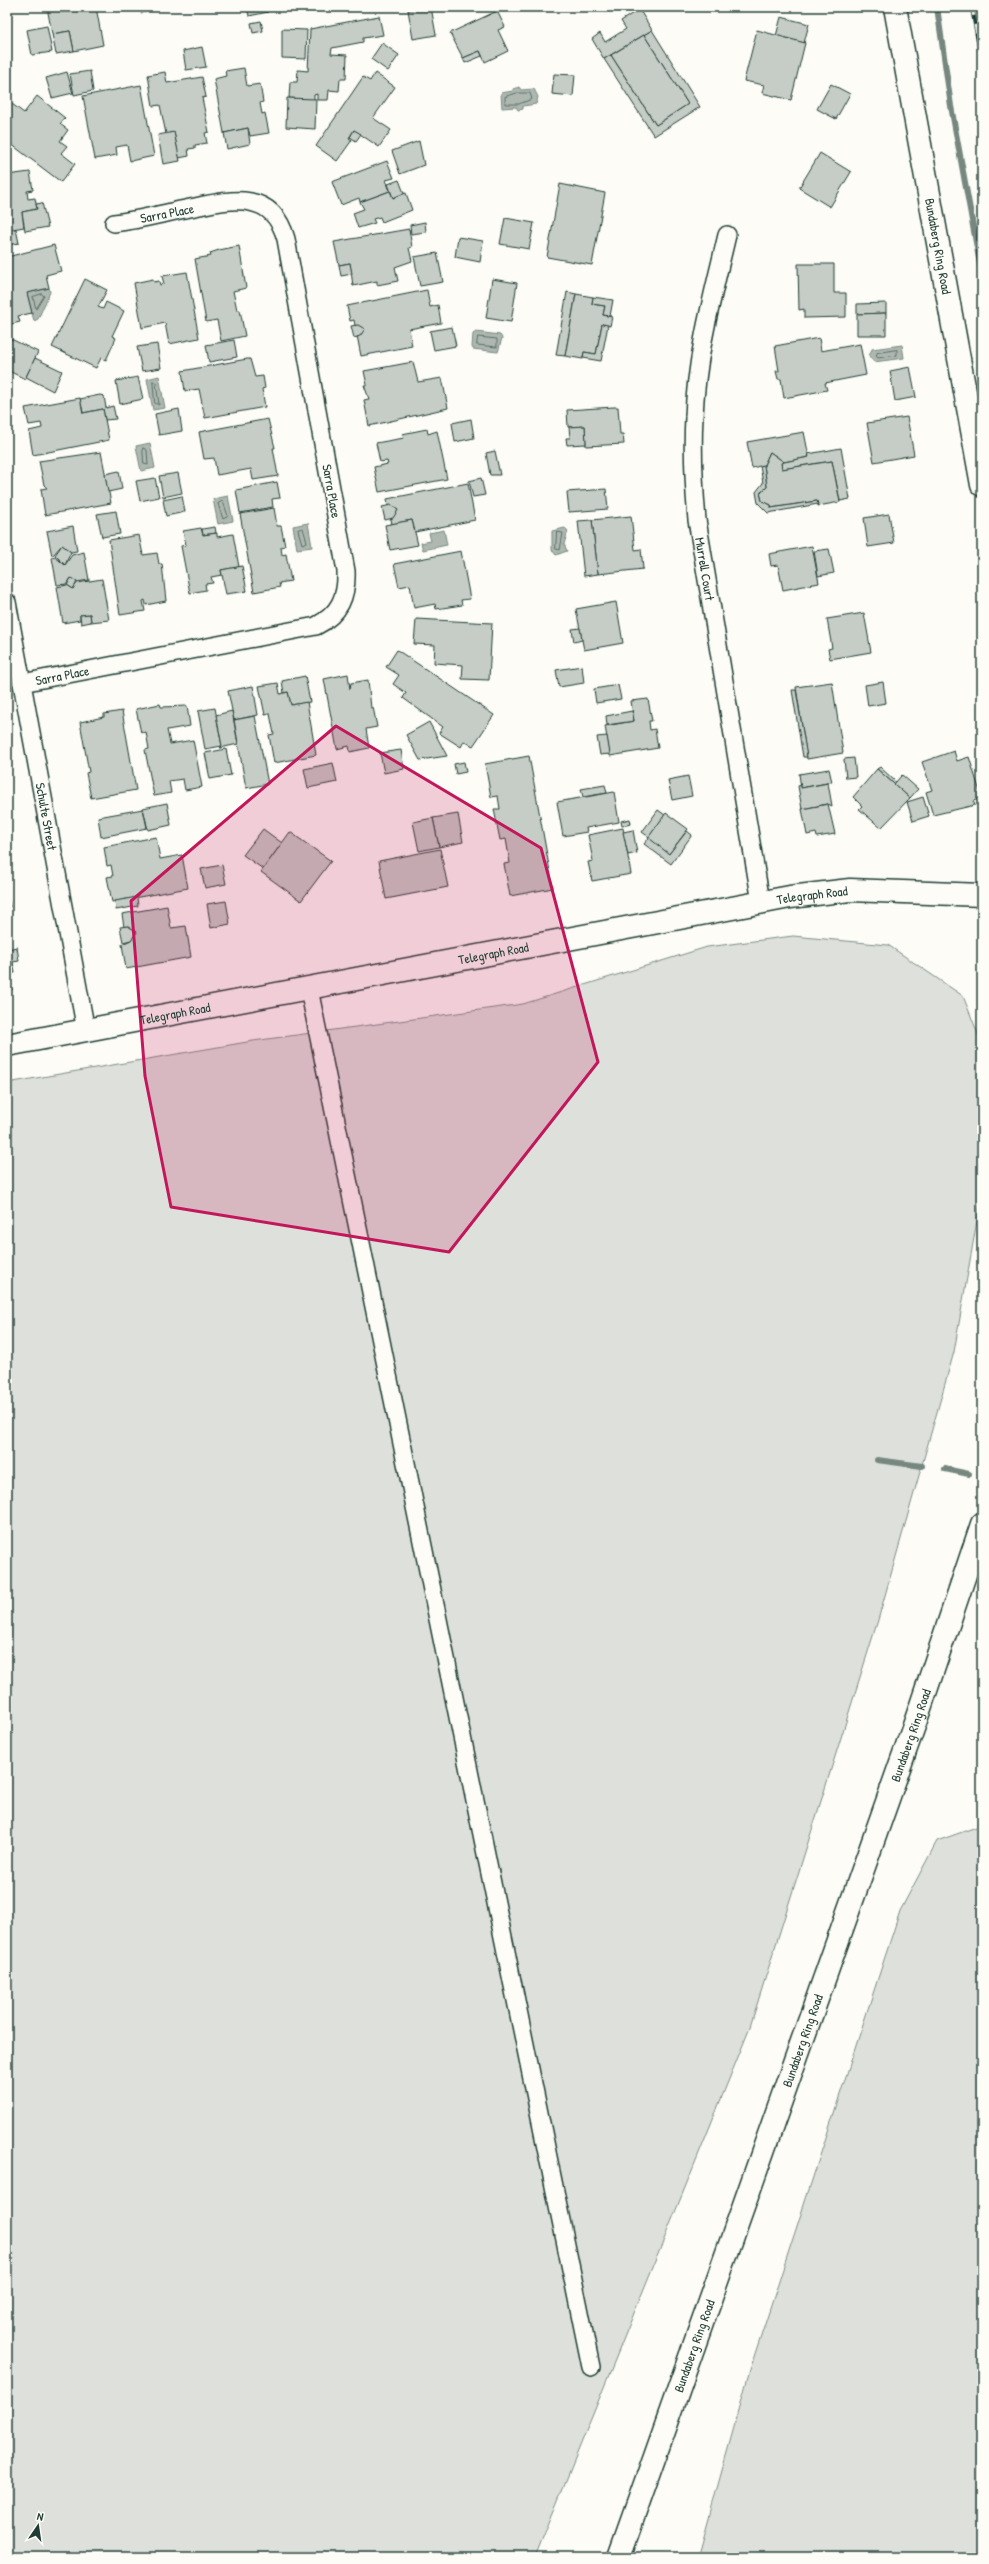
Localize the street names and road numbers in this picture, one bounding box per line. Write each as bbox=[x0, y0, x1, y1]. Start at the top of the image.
street label: Bundaberg Ring Road bbox=[921, 197, 956, 295]
street label: Sarra Place bbox=[139, 199, 195, 227]
street label: Sarra Place bbox=[318, 463, 346, 519]
street label: Murrell Court bbox=[691, 536, 719, 602]
street label: Sarra Place bbox=[34, 661, 91, 689]
street label: Schulte Street bbox=[31, 781, 62, 852]
street label: Telegraph Road bbox=[775, 881, 848, 908]
street label: Telegraph Road bbox=[457, 938, 530, 969]
street label: Telegraph Road bbox=[138, 998, 212, 1029]
street label: Bundaberg Ring Road bbox=[886, 1686, 935, 1784]
street label: Bundaberg Ring Road bbox=[778, 1992, 827, 2089]
street label: Bundaberg Ring Road bbox=[669, 2297, 719, 2395]

